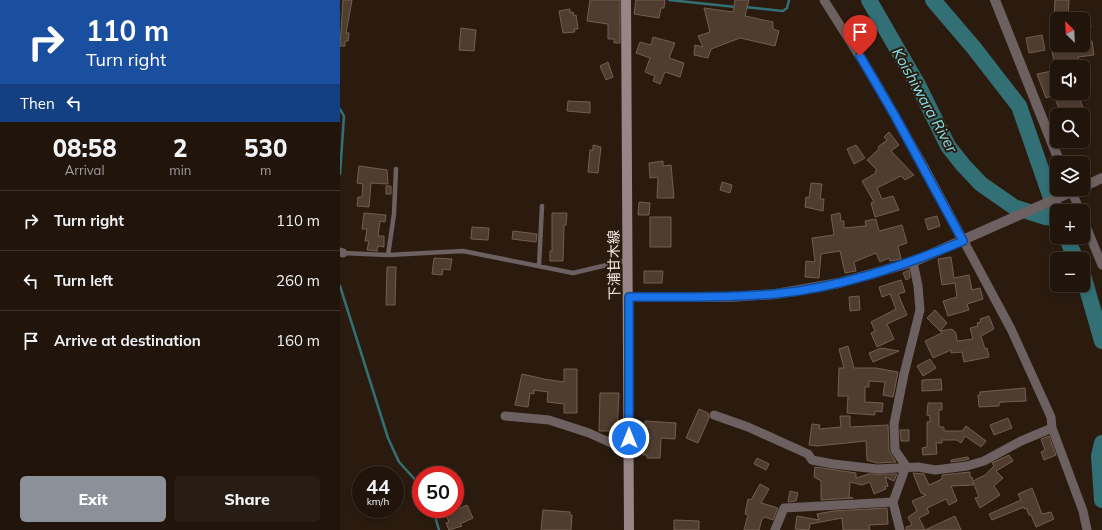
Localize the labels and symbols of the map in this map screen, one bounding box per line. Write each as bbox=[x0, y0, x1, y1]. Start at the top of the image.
north arrow bbox=[1050, 12, 1090, 52]
pin bbox=[843, 15, 877, 56]
water label: Koishiwara River bbox=[888, 44, 962, 156]
street label: 下浦甘木線 bbox=[604, 230, 624, 300]
position arrow bbox=[608, 417, 650, 459]
speed limit sign: 50 bbox=[412, 466, 464, 518]

